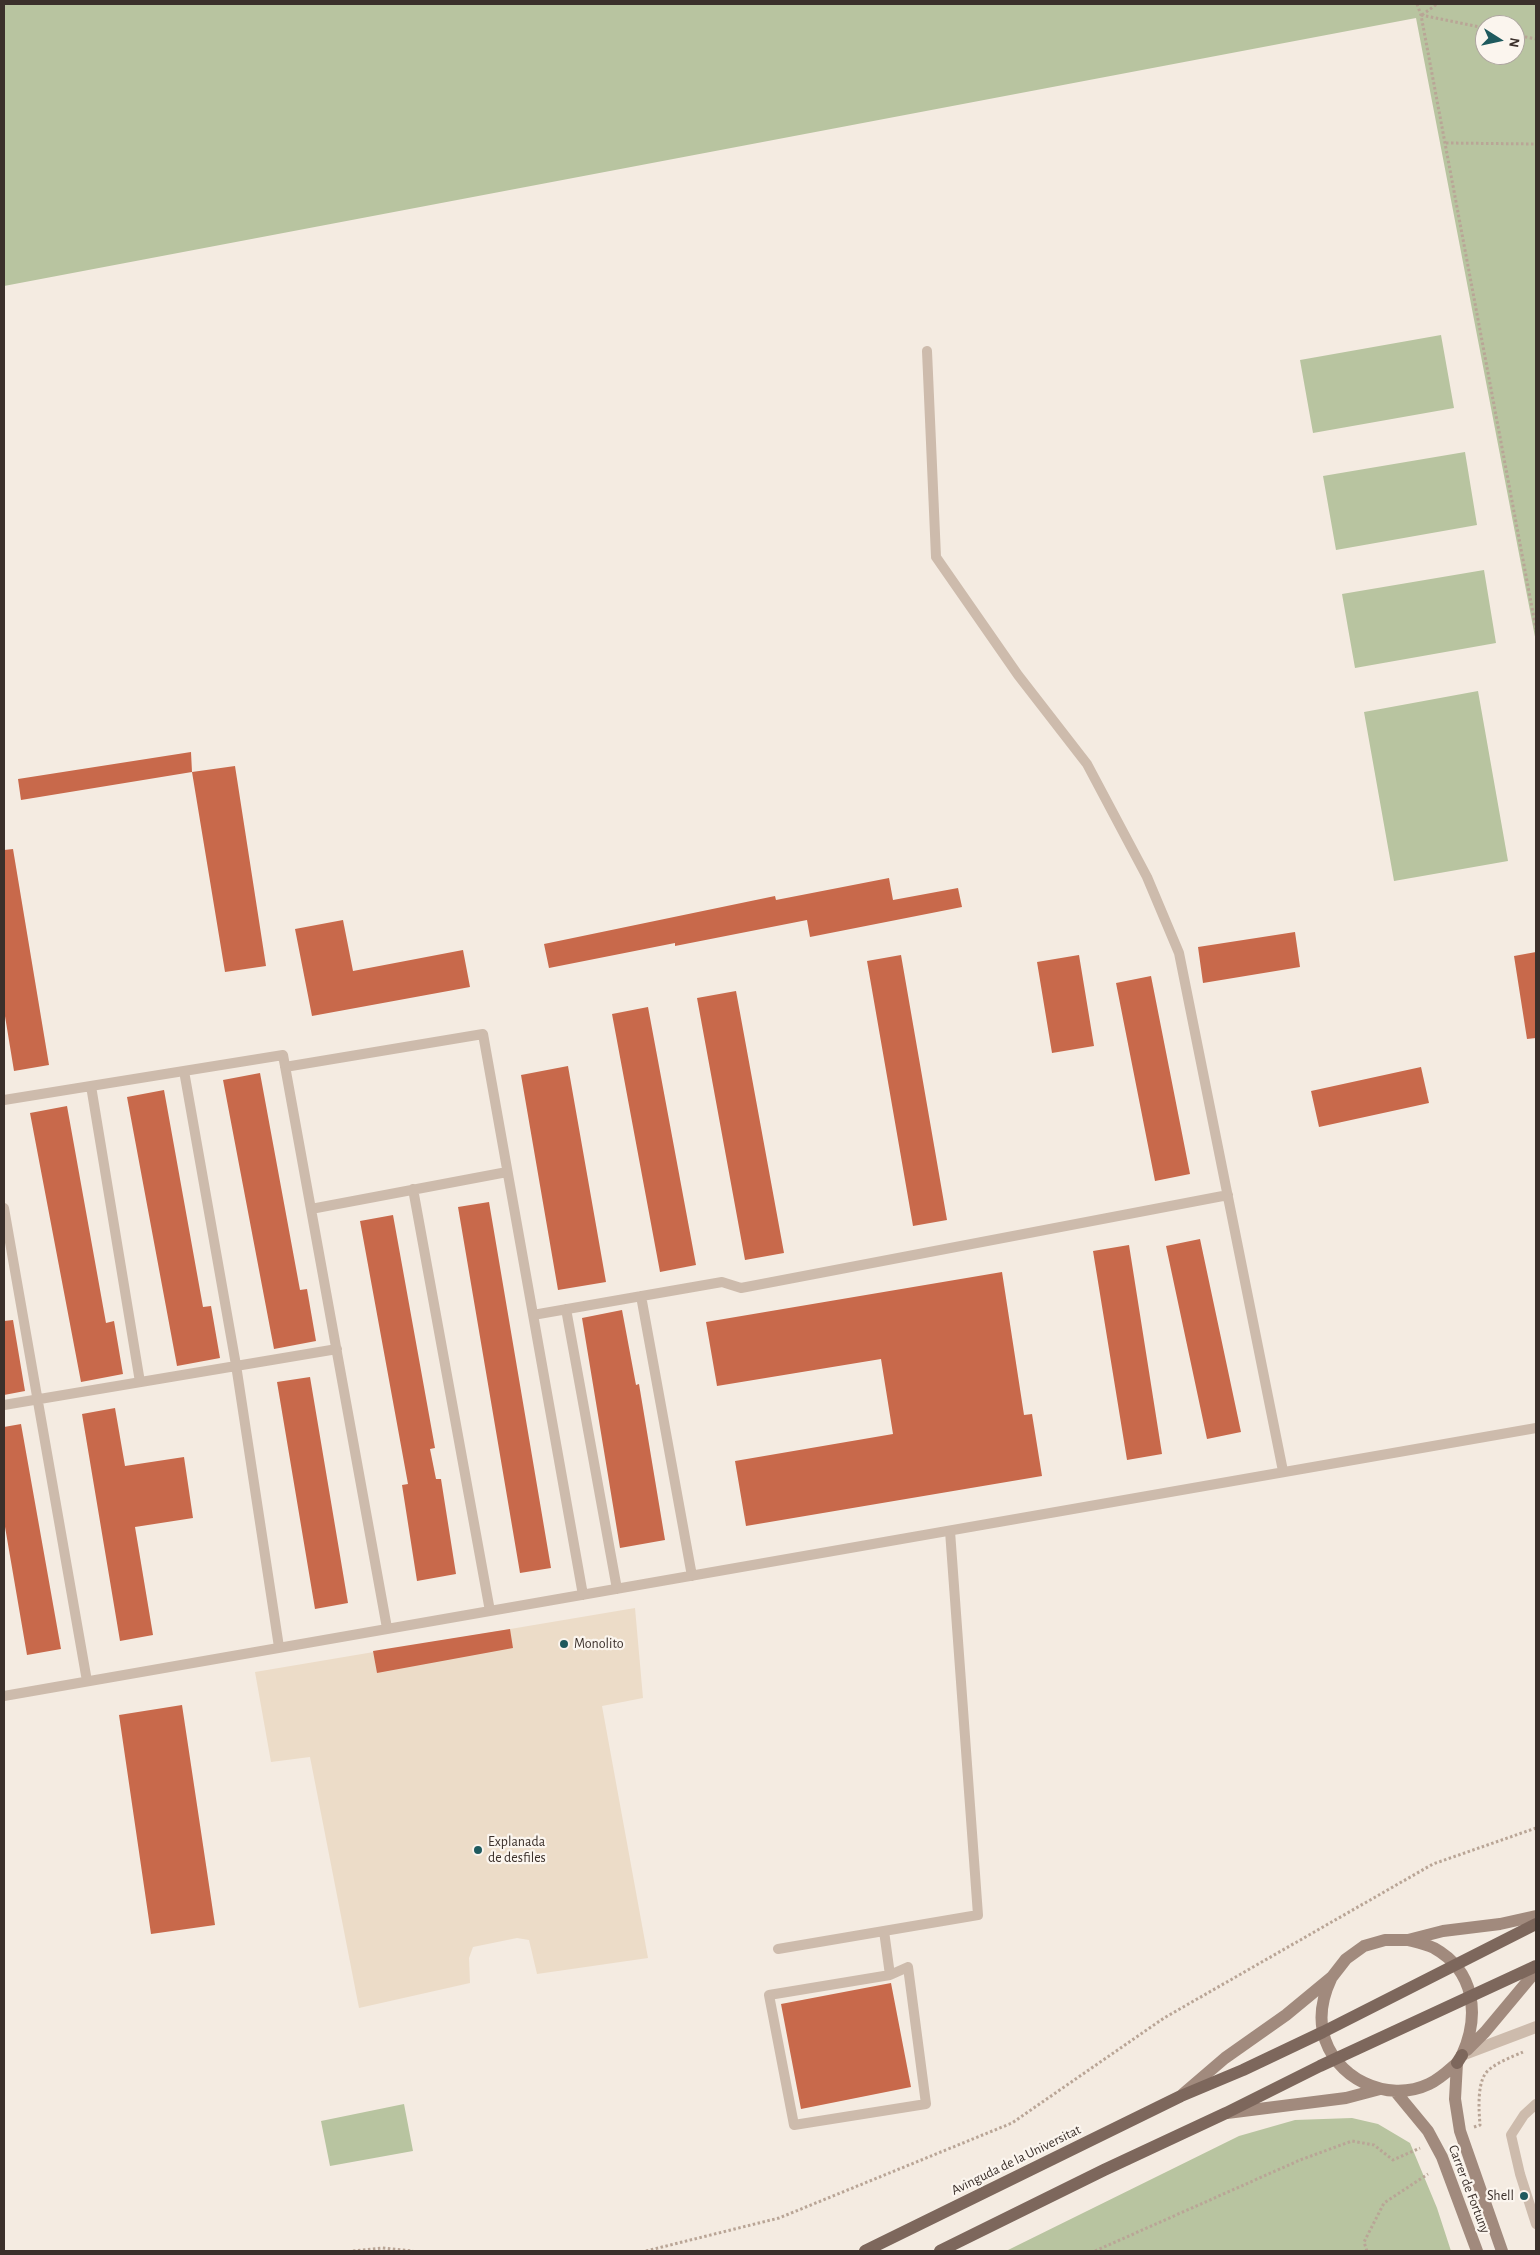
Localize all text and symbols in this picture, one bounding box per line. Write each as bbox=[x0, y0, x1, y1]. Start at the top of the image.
north arrow bbox=[1475, 15, 1525, 65]
text: N bbox=[1506, 36, 1522, 48]
place label: Monolito bbox=[574, 1636, 624, 1652]
marker: Monolito bbox=[558, 1638, 570, 1650]
place label: Explanada de desfiles bbox=[488, 1834, 546, 1866]
marker: Explanada de desfiles bbox=[472, 1844, 484, 1856]
street label: Avinguda de la Universitat bbox=[948, 2121, 1084, 2199]
street label: Carrer de Fortuny bbox=[1444, 2142, 1494, 2236]
place label: Shell bbox=[1487, 2188, 1514, 2204]
marker: Shell bbox=[1518, 2190, 1530, 2202]

